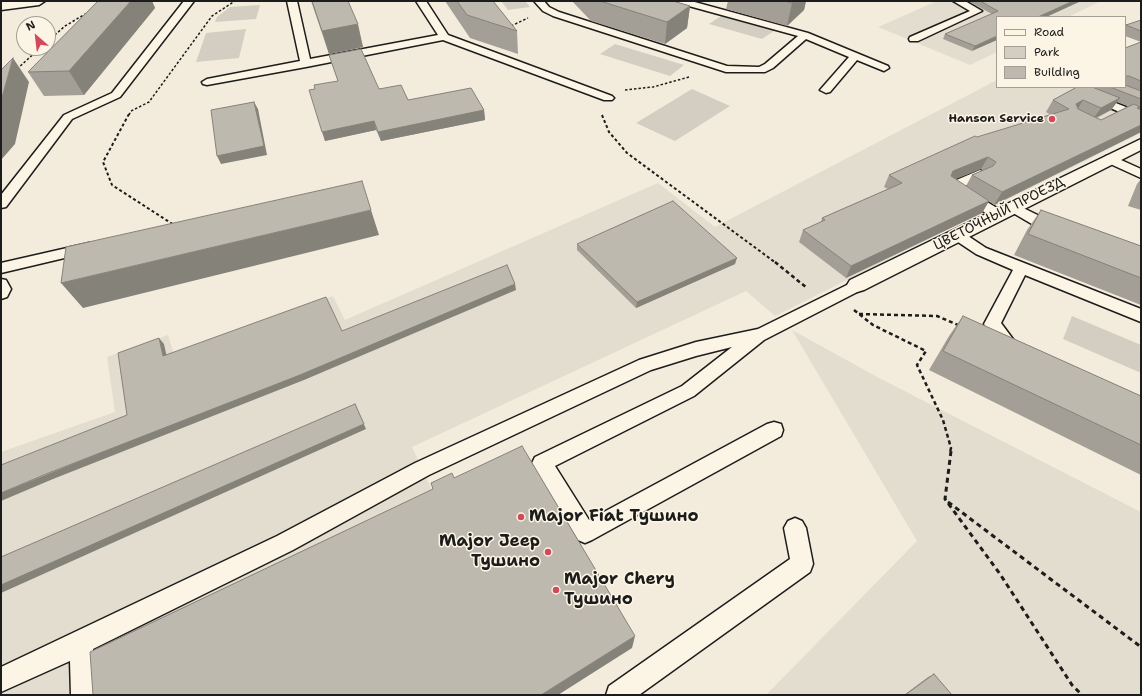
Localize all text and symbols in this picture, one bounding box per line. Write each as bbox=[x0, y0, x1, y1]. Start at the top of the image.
north arrow bbox=[16, 16, 56, 56]
legend bbox=[996, 16, 1126, 88]
text: N bbox=[23, 17, 38, 35]
text: Road bbox=[1034, 24, 1064, 40]
text: Park bbox=[1034, 44, 1060, 60]
text: Building bbox=[1034, 64, 1080, 80]
place label: Hanson Service bbox=[948, 112, 1044, 126]
marker: Hanson Service bbox=[1047, 114, 1057, 124]
street label: ЦВЕТОЧНЫЙ ПРОЕЗД bbox=[931, 174, 1067, 254]
place label: Major Fiat Тушино bbox=[529, 507, 698, 527]
marker: Major Fiat Тушино bbox=[516, 512, 526, 522]
place label: Major Jeep Тушино bbox=[439, 532, 540, 572]
marker: Major Jeep Тушино bbox=[543, 547, 553, 557]
place label: Major Chery Тушино bbox=[564, 570, 675, 610]
marker: Major Chery Тушино bbox=[551, 585, 561, 595]

